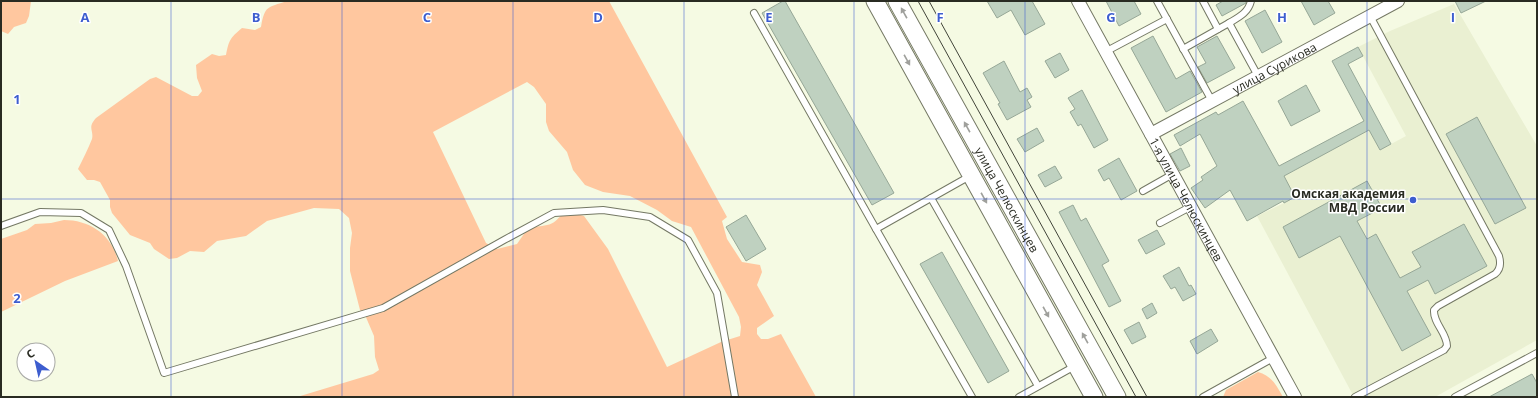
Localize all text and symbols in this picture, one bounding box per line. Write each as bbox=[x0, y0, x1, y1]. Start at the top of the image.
one-way arrow bbox=[901, 7, 908, 19]
text: A bbox=[81, 8, 90, 26]
text: B bbox=[252, 8, 261, 26]
text: C bbox=[423, 8, 431, 26]
text: D bbox=[593, 8, 603, 26]
text: E bbox=[765, 8, 773, 26]
text: F bbox=[936, 8, 944, 26]
text: G bbox=[1106, 8, 1116, 26]
text: H bbox=[1277, 8, 1287, 26]
text: I bbox=[1451, 8, 1455, 26]
street label: улица Сурикова bbox=[1229, 38, 1319, 97]
one-way arrow bbox=[904, 54, 911, 66]
text: 1 bbox=[13, 90, 21, 108]
one-way arrow bbox=[964, 121, 971, 133]
street label: 1-я улица Челюскинцев bbox=[1146, 134, 1227, 264]
street label: улица Челюскинцев bbox=[971, 144, 1043, 255]
place label: Омская академия МВД России bbox=[1291, 185, 1405, 216]
one-way arrow bbox=[980, 192, 987, 204]
marker: Омская академия МВД России bbox=[1408, 195, 1418, 205]
text: 2 bbox=[13, 289, 21, 307]
one-way arrow bbox=[1043, 306, 1050, 318]
one-way arrow bbox=[1081, 333, 1088, 344]
north arrow bbox=[16, 342, 56, 382]
text: С bbox=[23, 345, 37, 361]

